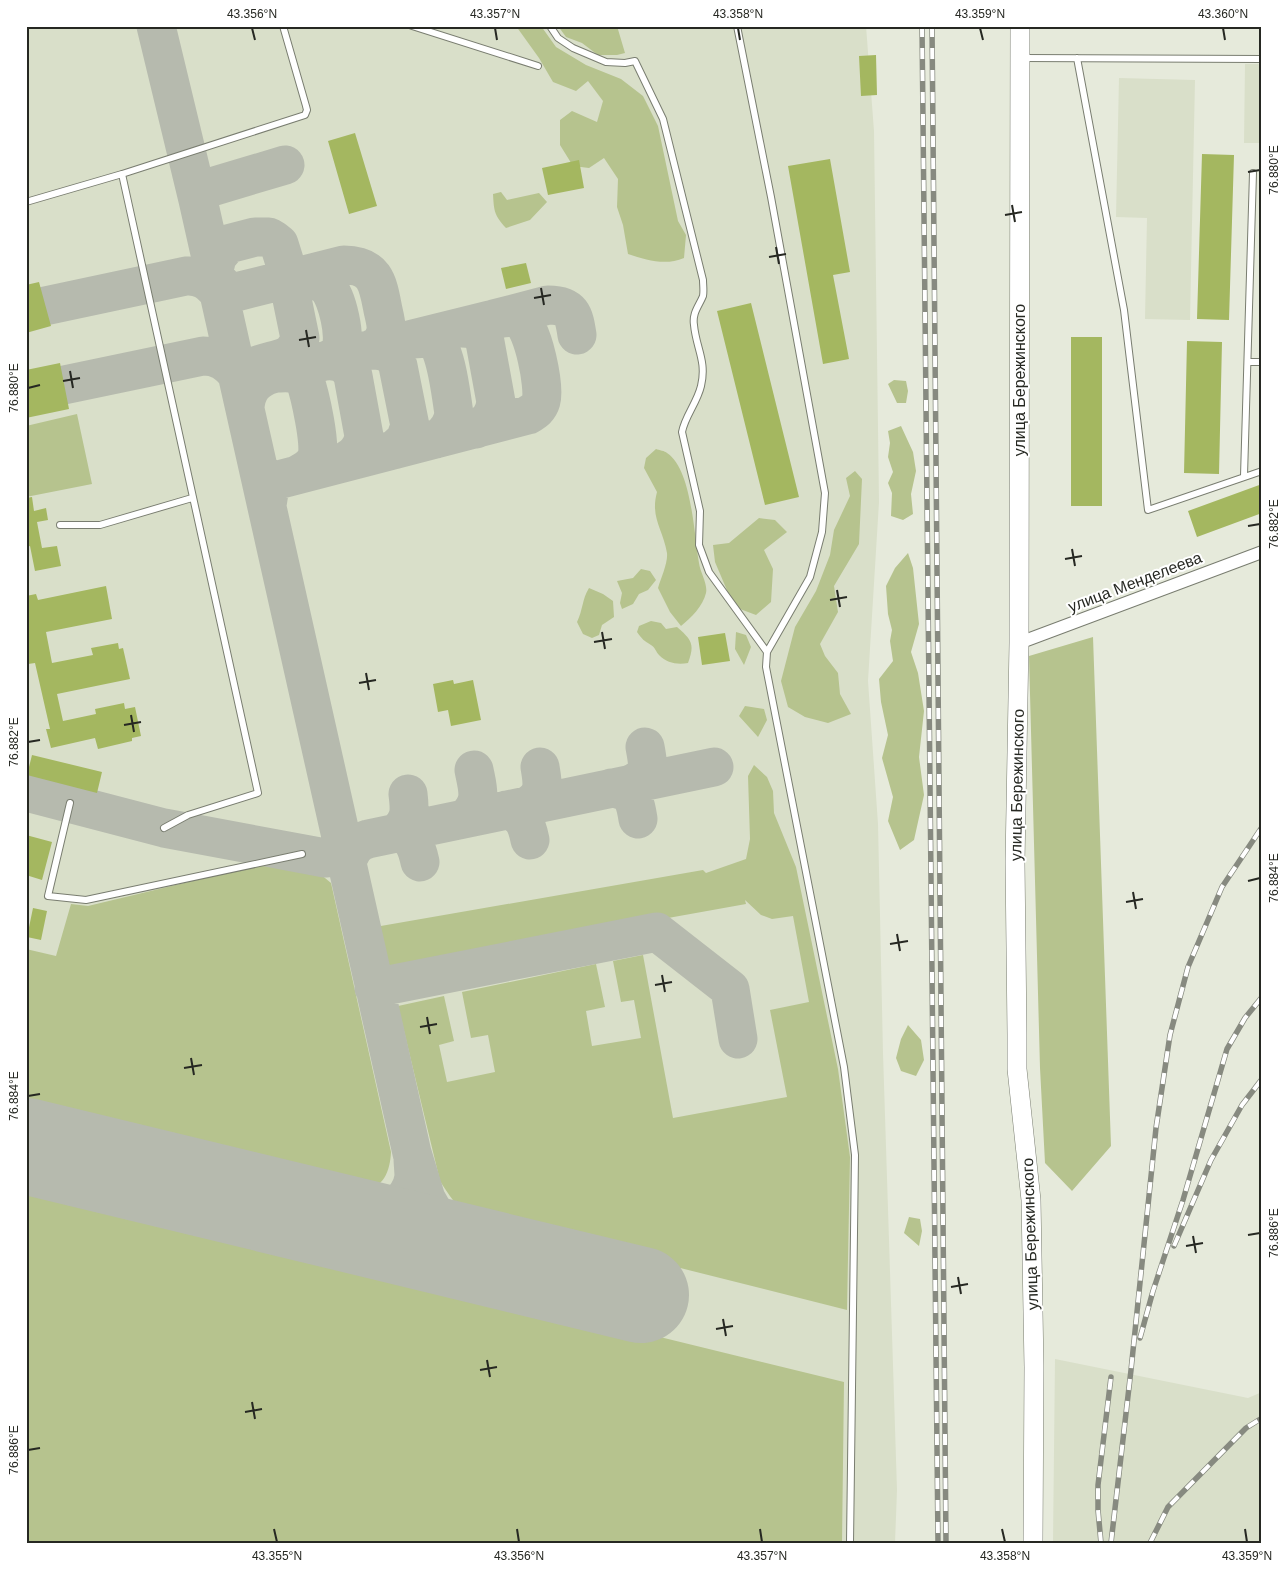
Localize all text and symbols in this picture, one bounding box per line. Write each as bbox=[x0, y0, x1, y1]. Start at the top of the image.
text: 43.356°N bbox=[227, 7, 277, 21]
text: 43.357°N bbox=[470, 7, 520, 21]
text: 43.358°N bbox=[713, 7, 763, 21]
text: 43.359°N bbox=[955, 7, 1005, 21]
text: 43.360°N bbox=[1198, 7, 1248, 21]
text: 76.880°E bbox=[1267, 145, 1281, 195]
street label: улица Бережинского bbox=[1011, 304, 1028, 456]
text: 76.880°E bbox=[7, 363, 21, 413]
text: 76.882°E bbox=[1267, 499, 1281, 549]
street label: улица Менделеева bbox=[1066, 549, 1204, 615]
street label: улица Бережинского bbox=[1007, 709, 1027, 861]
text: 76.882°E bbox=[7, 717, 21, 767]
text: 76.884°E bbox=[1267, 853, 1281, 903]
text: 76.884°E bbox=[7, 1071, 21, 1121]
street label: улица Бережинского bbox=[1019, 1157, 1041, 1310]
text: 76.886°E bbox=[1267, 1208, 1281, 1258]
text: 76.886°E bbox=[7, 1425, 21, 1475]
text: 43.355°N bbox=[252, 1549, 302, 1563]
text: 43.356°N bbox=[494, 1549, 544, 1563]
text: 43.357°N bbox=[737, 1549, 787, 1563]
text: 43.358°N bbox=[980, 1549, 1030, 1563]
text: 43.359°N bbox=[1222, 1549, 1272, 1563]

